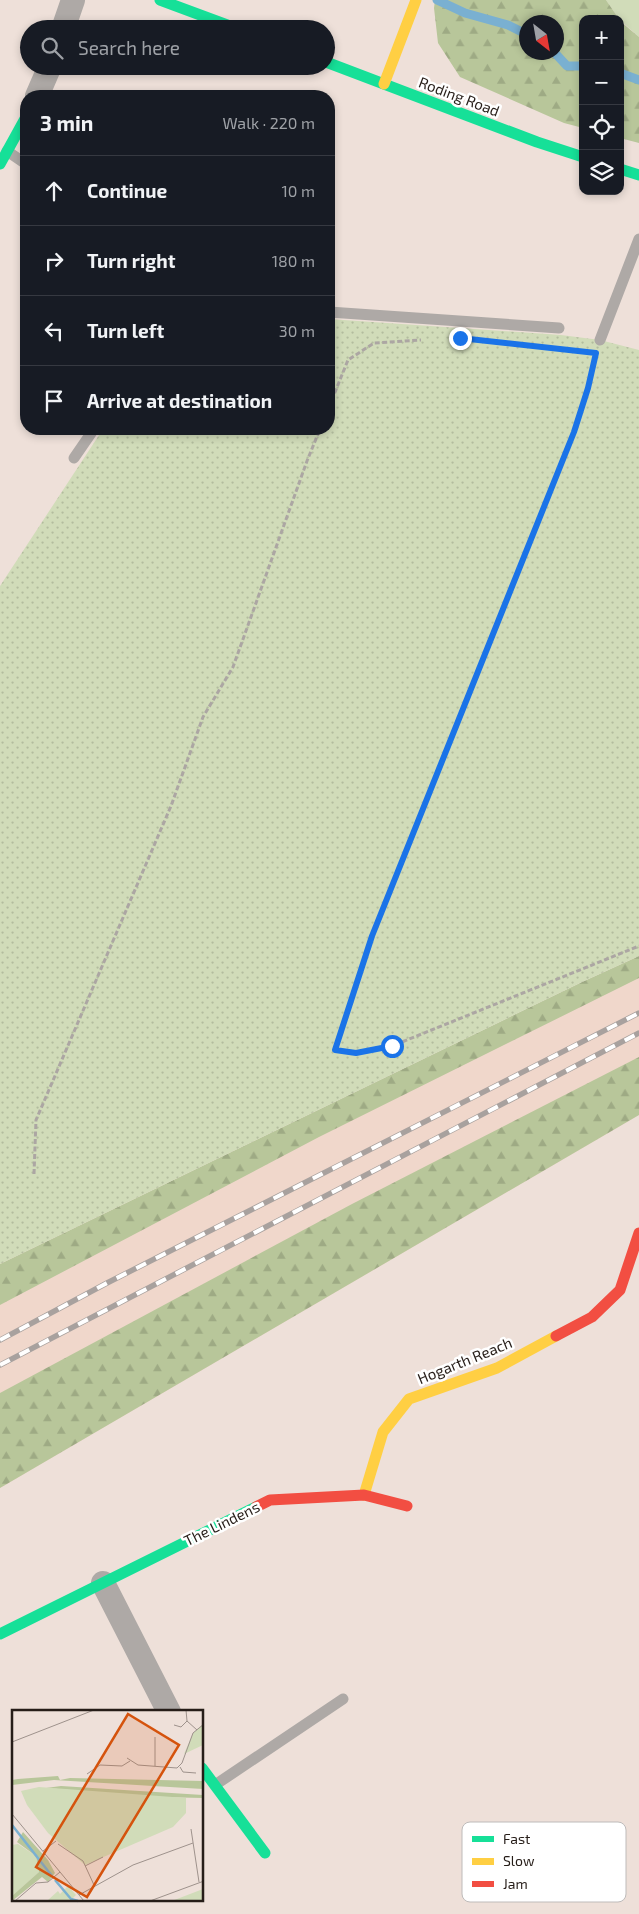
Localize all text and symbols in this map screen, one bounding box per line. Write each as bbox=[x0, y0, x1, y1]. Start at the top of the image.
north arrow bbox=[519, 15, 564, 60]
map controls bbox=[579, 15, 624, 195]
button: + bbox=[579, 15, 624, 60]
search box bbox=[20, 20, 335, 75]
icon: search bbox=[38, 34, 66, 62]
text: Search here bbox=[78, 36, 180, 59]
button: − bbox=[579, 60, 624, 105]
street label: Roding Road bbox=[416, 72, 502, 120]
button: locate bbox=[579, 105, 624, 150]
text: 3 min bbox=[40, 110, 93, 135]
text: Walk · 220 m bbox=[222, 113, 315, 132]
button: layers bbox=[579, 150, 624, 195]
icon: ahead bbox=[40, 177, 68, 205]
text: Continue bbox=[87, 179, 167, 202]
text: 10 m bbox=[281, 181, 315, 200]
icon: right bbox=[40, 247, 68, 275]
text: Turn right bbox=[87, 249, 175, 272]
text: 180 m bbox=[272, 251, 315, 270]
icon: left bbox=[40, 317, 68, 345]
text: Turn left bbox=[87, 319, 164, 342]
text: 30 m bbox=[279, 321, 315, 340]
route end bbox=[449, 327, 472, 350]
icon: arrive bbox=[40, 387, 68, 415]
text: Arrive at destination bbox=[87, 389, 272, 412]
route start bbox=[381, 1035, 404, 1058]
street label: Hogarth Reach bbox=[415, 1333, 515, 1387]
street label: The Lindens bbox=[181, 1497, 262, 1549]
inset map bbox=[12, 1710, 204, 1902]
legend bbox=[462, 1822, 626, 1902]
text: Fast bbox=[503, 1830, 530, 1847]
text: Slow bbox=[503, 1852, 535, 1869]
text: Jam bbox=[503, 1875, 528, 1892]

